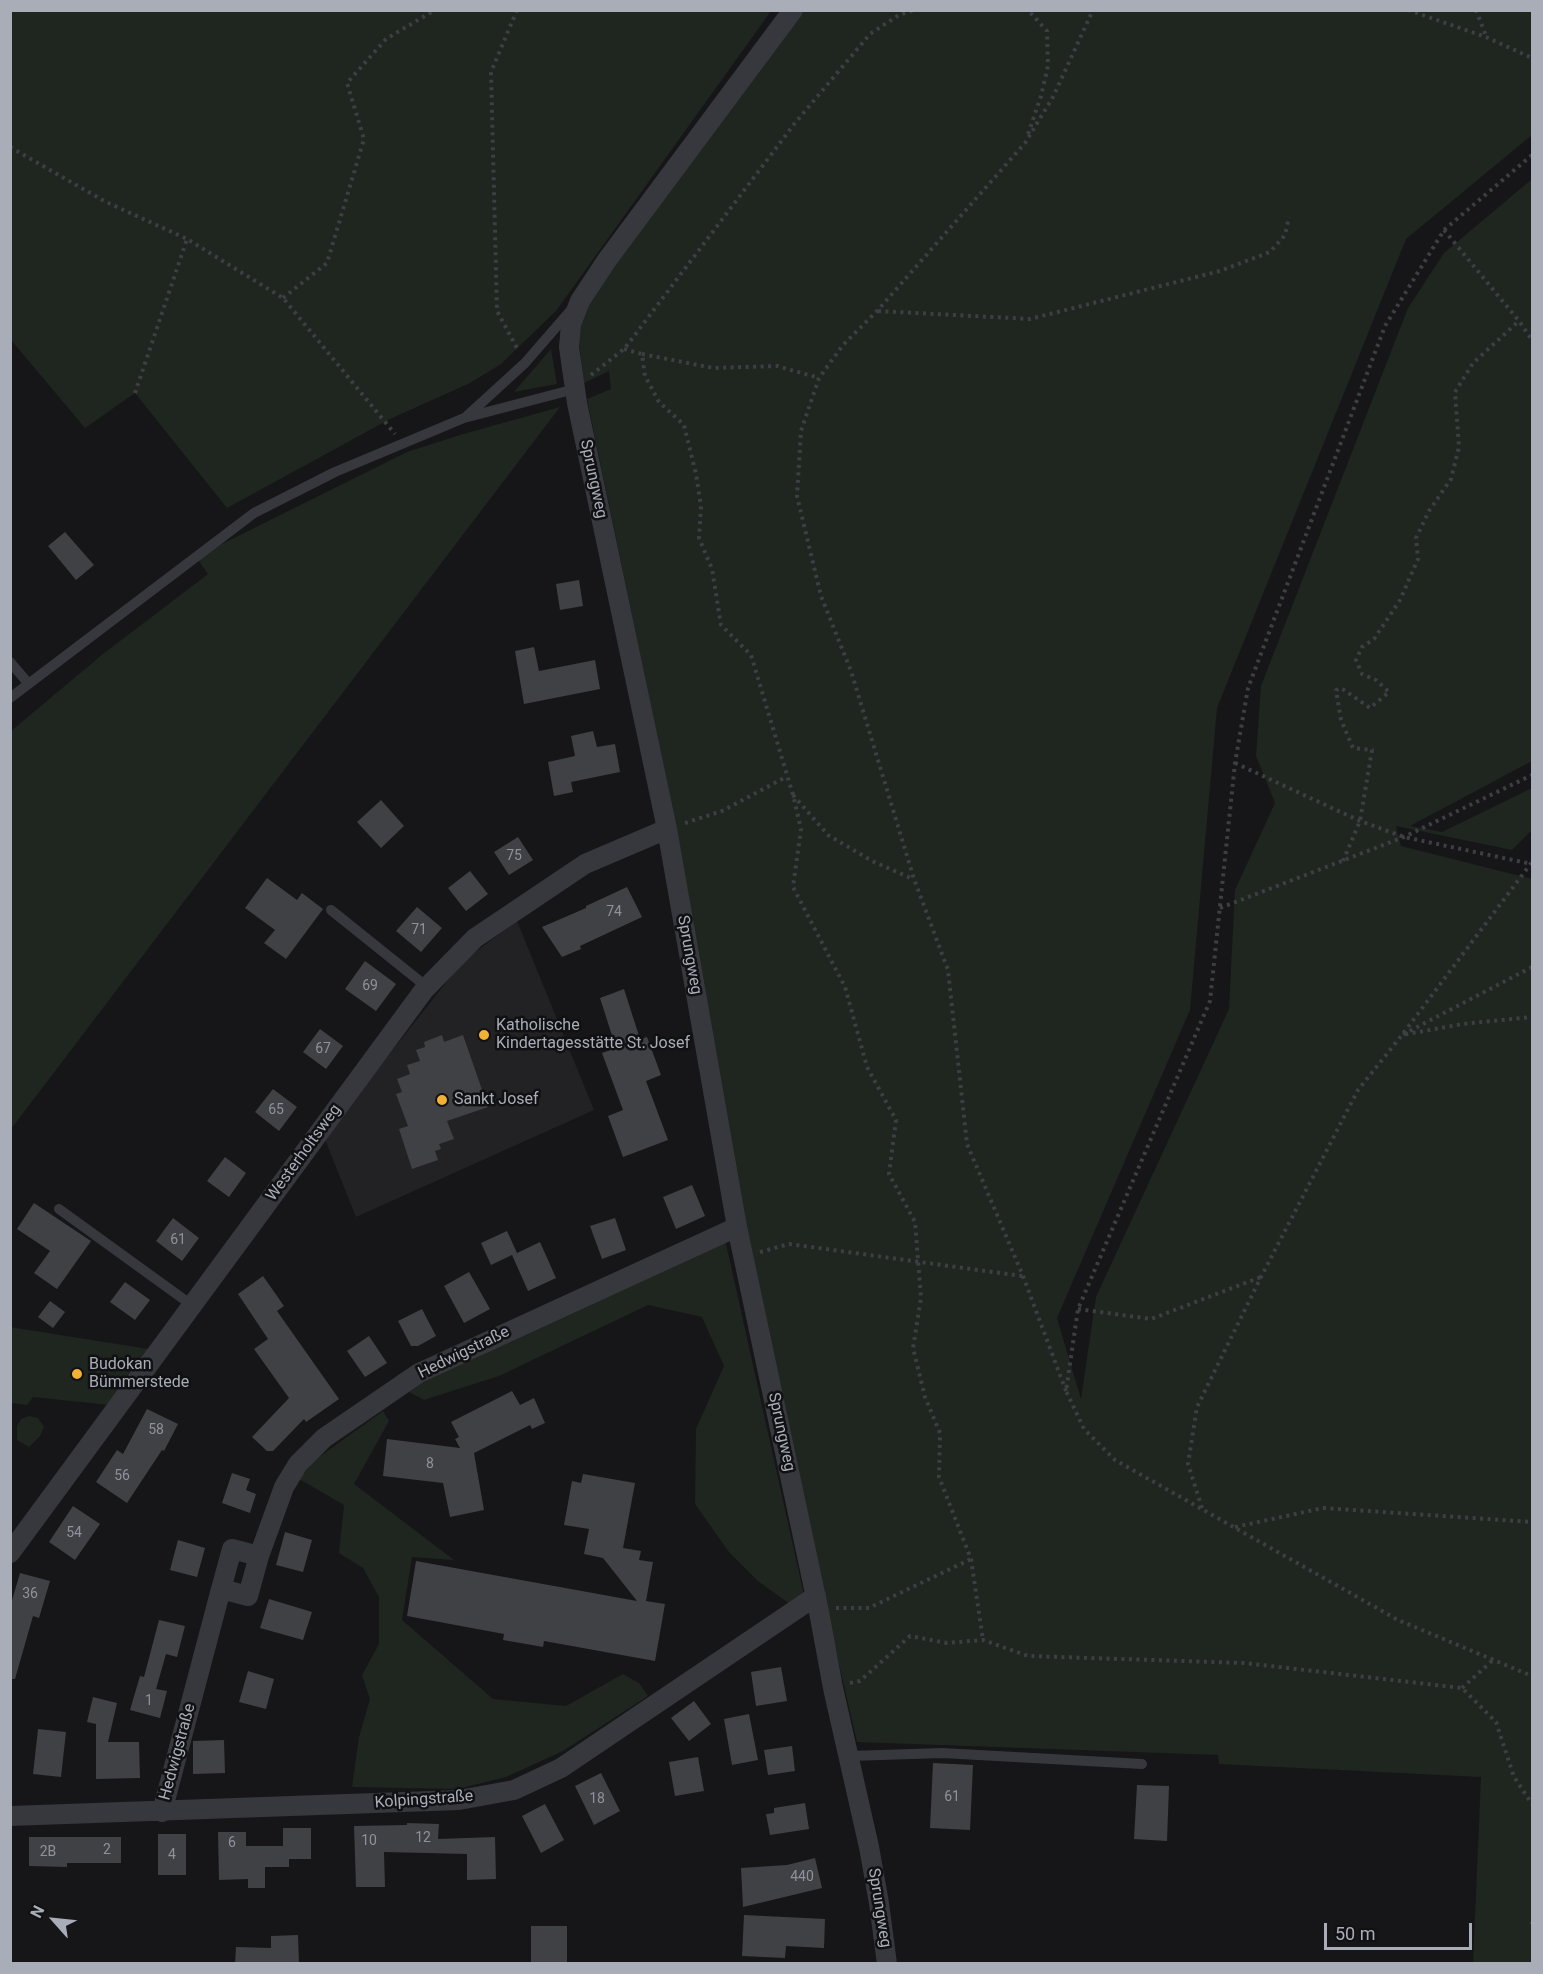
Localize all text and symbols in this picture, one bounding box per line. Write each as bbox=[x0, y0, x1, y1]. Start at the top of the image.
street label: Sprungweg bbox=[575, 438, 611, 520]
house number: 75 bbox=[506, 848, 522, 864]
house number: 74 bbox=[606, 904, 622, 920]
street label: Sprungweg bbox=[673, 914, 705, 996]
house number: 71 bbox=[411, 922, 427, 938]
house number: 69 bbox=[362, 978, 378, 994]
place label: Katholische Kindertagesstätte St. Josef bbox=[496, 1016, 690, 1054]
marker: Katholische Kindertagesstätte St. Josef bbox=[477, 1028, 491, 1042]
house number: 67 bbox=[315, 1041, 331, 1057]
place label: Sankt Josef bbox=[454, 1090, 539, 1110]
marker: Sankt Josef bbox=[435, 1093, 449, 1107]
street label: Westerholtsweg bbox=[263, 1101, 345, 1205]
house number: 65 bbox=[268, 1102, 284, 1118]
house number: 61 bbox=[170, 1232, 186, 1248]
street label: Hedwigstraße bbox=[415, 1323, 513, 1383]
place label: Budokan Bümmerstede bbox=[89, 1355, 189, 1393]
marker: Budokan Bümmerstede bbox=[70, 1367, 84, 1381]
street label: Sprungweg bbox=[763, 1391, 799, 1473]
house number: 58 bbox=[148, 1422, 164, 1438]
house number: 8 bbox=[426, 1456, 434, 1472]
house number: 56 bbox=[114, 1468, 130, 1484]
house number: 54 bbox=[66, 1525, 82, 1541]
house number: 36 bbox=[22, 1586, 38, 1602]
house number: 1 bbox=[145, 1693, 153, 1709]
street label: Hedwigstraße bbox=[156, 1702, 200, 1802]
street label: Kolpingstraße bbox=[374, 1787, 474, 1813]
house number: 61 bbox=[944, 1789, 960, 1805]
house number: 18 bbox=[589, 1791, 605, 1807]
house number: 12 bbox=[415, 1830, 431, 1846]
house number: 10 bbox=[361, 1833, 377, 1849]
house number: 6 bbox=[228, 1835, 236, 1851]
house number: 2 bbox=[103, 1842, 111, 1858]
house number: 2B bbox=[40, 1844, 56, 1860]
house number: 4 bbox=[168, 1847, 176, 1863]
street label: Sprungweg bbox=[863, 1867, 895, 1949]
house number: 440 bbox=[790, 1869, 814, 1885]
north arrow bbox=[24, 1890, 84, 1950]
text: N bbox=[26, 1902, 49, 1921]
scale bar bbox=[1327, 1911, 1476, 1949]
text: 50 m bbox=[1335, 1923, 1375, 1944]

